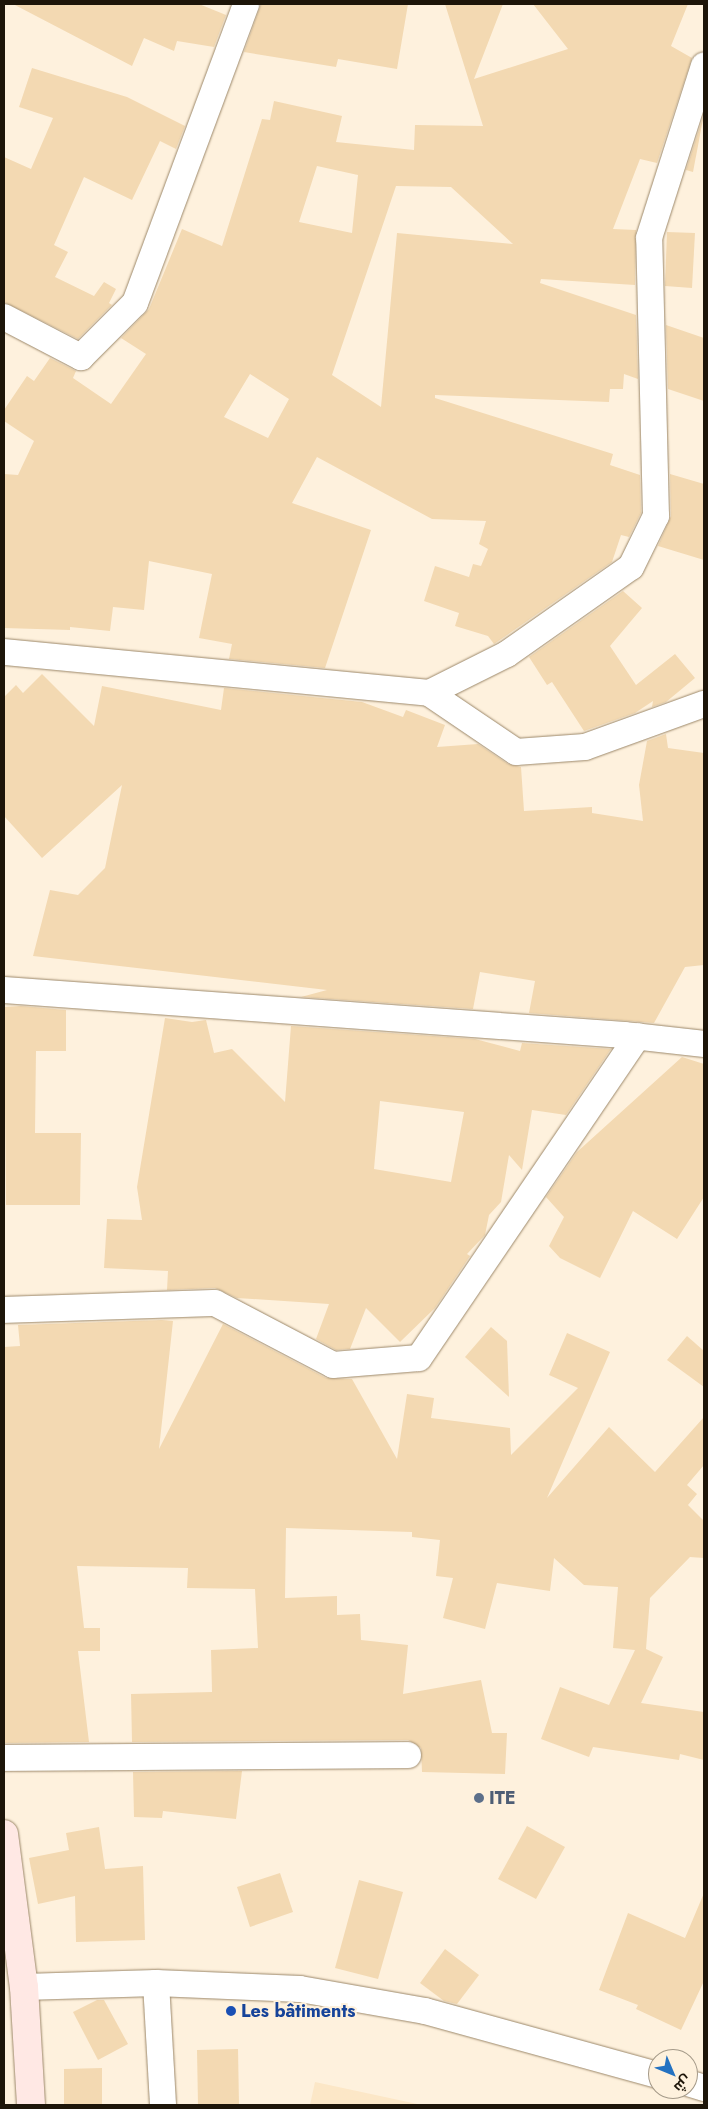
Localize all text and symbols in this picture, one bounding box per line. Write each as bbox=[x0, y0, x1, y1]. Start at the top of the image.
place label: ITE bbox=[489, 1787, 516, 1809]
marker: ITE bbox=[473, 1792, 485, 1804]
place label: Les bâtiments bbox=[241, 2000, 355, 2022]
marker: Les bâtiments bbox=[225, 2005, 237, 2017]
north arrow bbox=[648, 2049, 698, 2099]
text: ش bbox=[669, 2070, 696, 2097]

